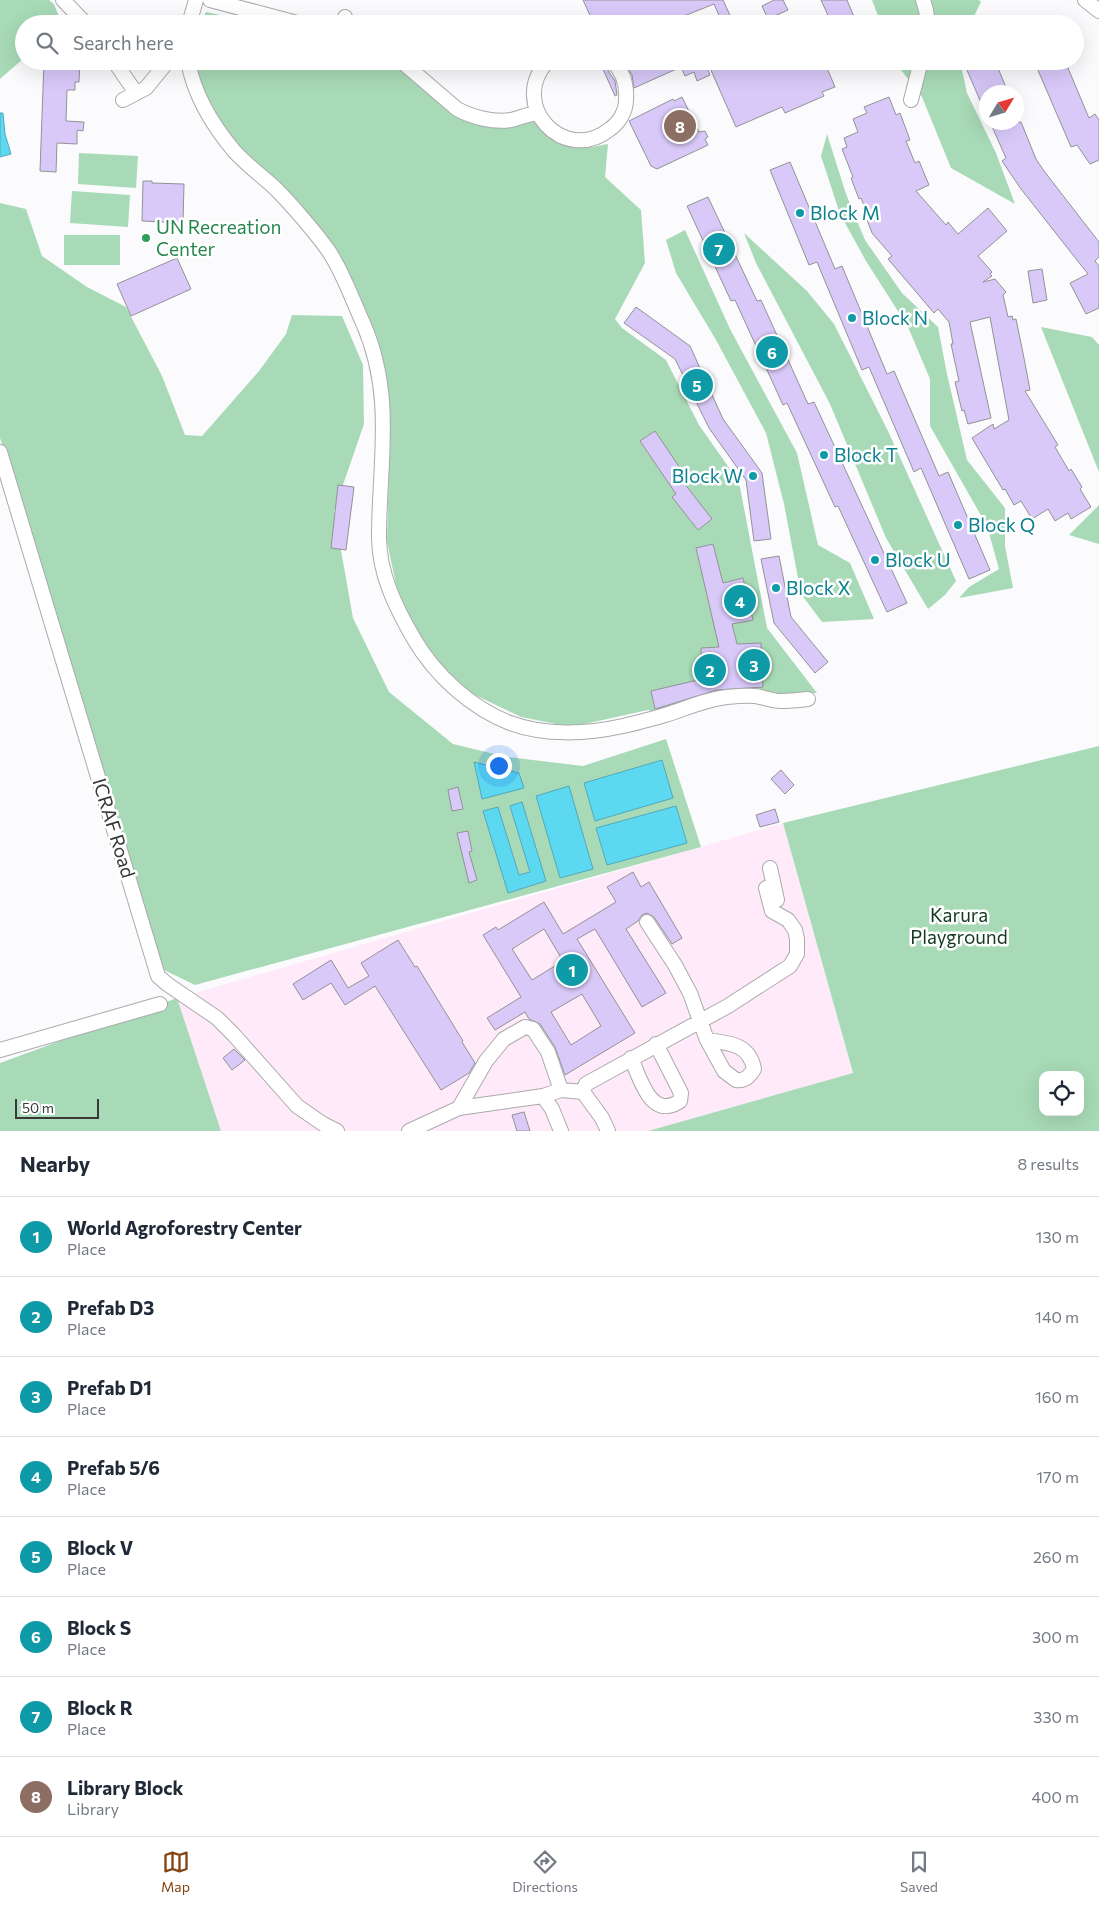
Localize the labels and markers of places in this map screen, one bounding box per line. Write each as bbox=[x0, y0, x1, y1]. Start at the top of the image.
pin: 8 bbox=[664, 107, 696, 145]
place label: Block M bbox=[810, 201, 880, 224]
marker: Block M bbox=[794, 207, 806, 219]
place label: UN Recreation Center bbox=[156, 215, 282, 260]
pin: 7 bbox=[703, 230, 735, 268]
marker: UN Recreation Center bbox=[140, 232, 152, 244]
place label: Block N bbox=[862, 306, 928, 329]
marker: Block N bbox=[846, 312, 858, 324]
pin: 6 bbox=[756, 333, 788, 371]
pin: 5 bbox=[681, 366, 713, 404]
place label: Block T bbox=[834, 443, 898, 466]
marker: Block T bbox=[818, 449, 830, 461]
place label: Block W bbox=[672, 464, 743, 487]
marker: Block W bbox=[747, 470, 759, 482]
place label: Block Q bbox=[968, 513, 1035, 536]
marker: Block Q bbox=[952, 519, 964, 531]
place label: Block U bbox=[885, 548, 951, 571]
marker: Block U bbox=[869, 554, 881, 566]
place label: Block X bbox=[786, 576, 851, 599]
pin: 4 bbox=[724, 582, 756, 620]
marker: Block X bbox=[770, 582, 782, 594]
pin: 3 bbox=[738, 646, 770, 684]
pin: 2 bbox=[694, 651, 726, 689]
pin: 1 bbox=[556, 951, 588, 989]

